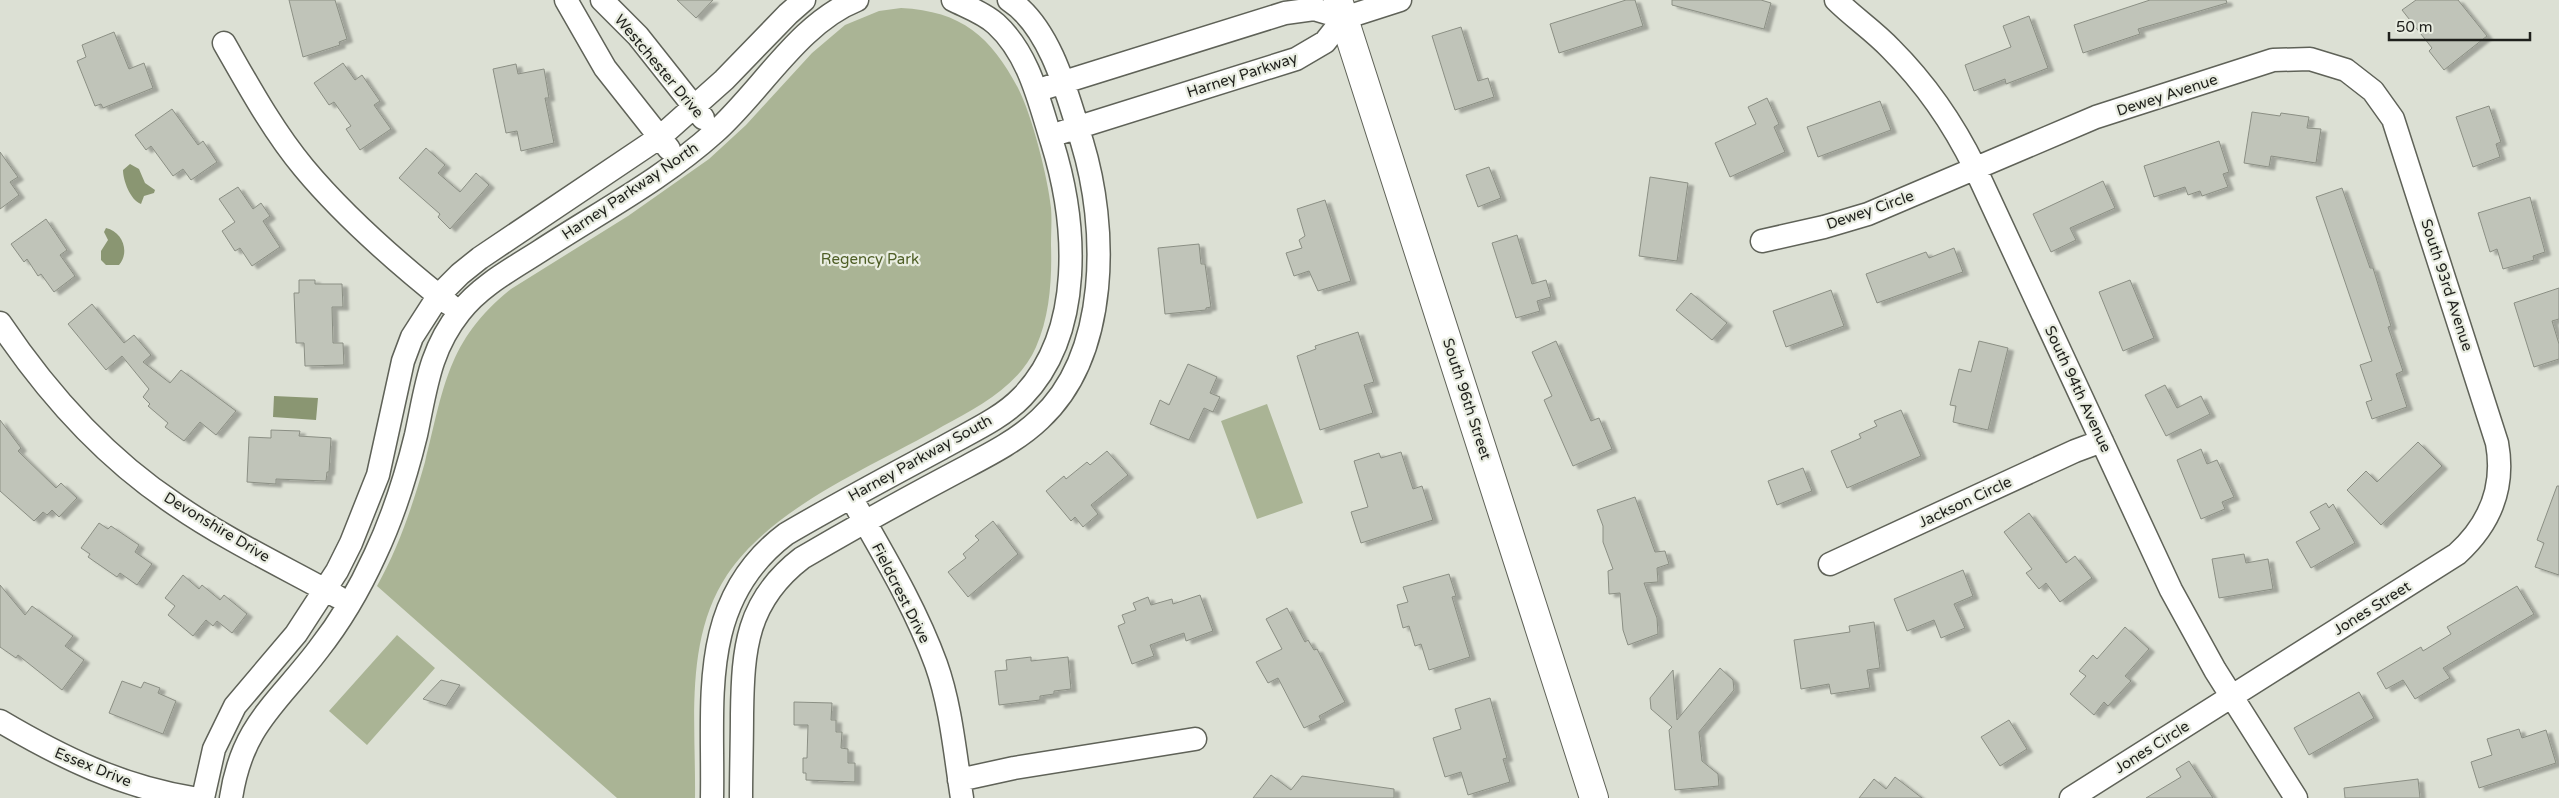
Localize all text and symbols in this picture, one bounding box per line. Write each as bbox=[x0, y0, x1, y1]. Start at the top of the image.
scale bar bbox=[2389, 10, 2530, 42]
street label: Westchester Drive bbox=[611, 11, 707, 121]
text: 50 m bbox=[2396, 18, 2433, 36]
street label: Harney Parkway bbox=[1184, 49, 1300, 101]
street label: Dewey Avenue bbox=[2114, 70, 2220, 120]
street label: Harney Parkway North bbox=[558, 139, 702, 243]
street label: Dewey Circle bbox=[1824, 187, 1916, 233]
street label: South 93rd Avenue bbox=[2417, 217, 2477, 353]
park label: Regency Park bbox=[821, 250, 919, 268]
street label: South 94th Avenue bbox=[2041, 323, 2115, 455]
street label: South 96th Street bbox=[1439, 336, 1495, 462]
street label: Harney Parkway South bbox=[845, 411, 995, 505]
street label: Jackson Circle bbox=[1916, 473, 2014, 531]
street label: Devonshire Drive bbox=[161, 488, 273, 566]
street label: Fieldcrest Drive bbox=[868, 540, 934, 646]
street label: Jones Street bbox=[2330, 577, 2414, 639]
street label: Jones Circle bbox=[2111, 717, 2193, 777]
street label: Essex Drive bbox=[52, 743, 134, 791]

